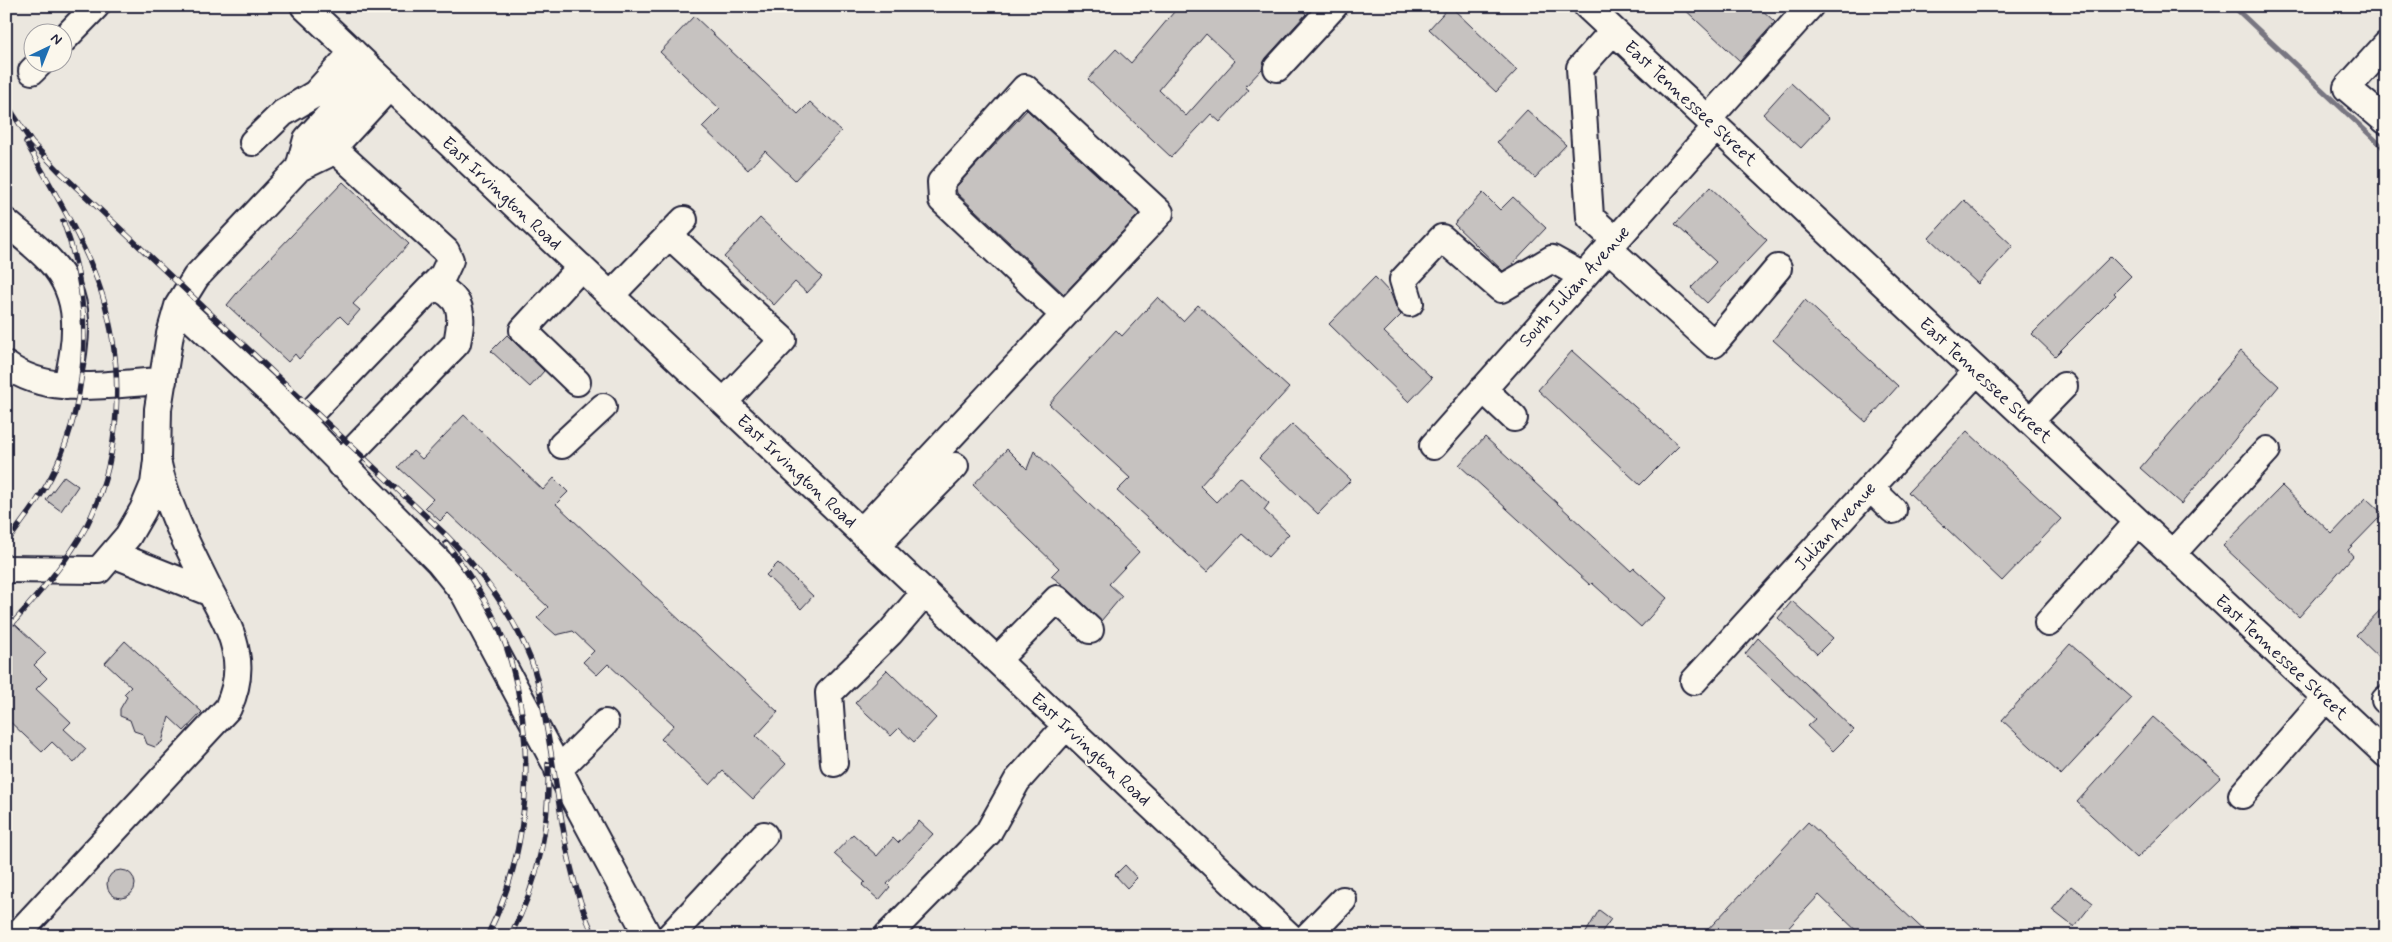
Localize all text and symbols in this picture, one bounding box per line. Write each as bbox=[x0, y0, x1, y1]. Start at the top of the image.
north arrow bbox=[22, 22, 72, 72]
text: N bbox=[47, 29, 66, 49]
street label: East Tennessee Street bbox=[1619, 36, 1762, 172]
street label: East Irvington Road bbox=[436, 132, 567, 256]
street label: South Julian Avenue bbox=[1514, 221, 1636, 353]
street label: East Tennessee Street bbox=[1914, 313, 2057, 449]
street label: East Irvington Road bbox=[731, 410, 862, 534]
street label: Julian Avenue bbox=[1789, 477, 1882, 576]
street label: East Tennessee Street bbox=[2210, 590, 2353, 726]
street label: East Irvington Road bbox=[1025, 688, 1156, 812]

